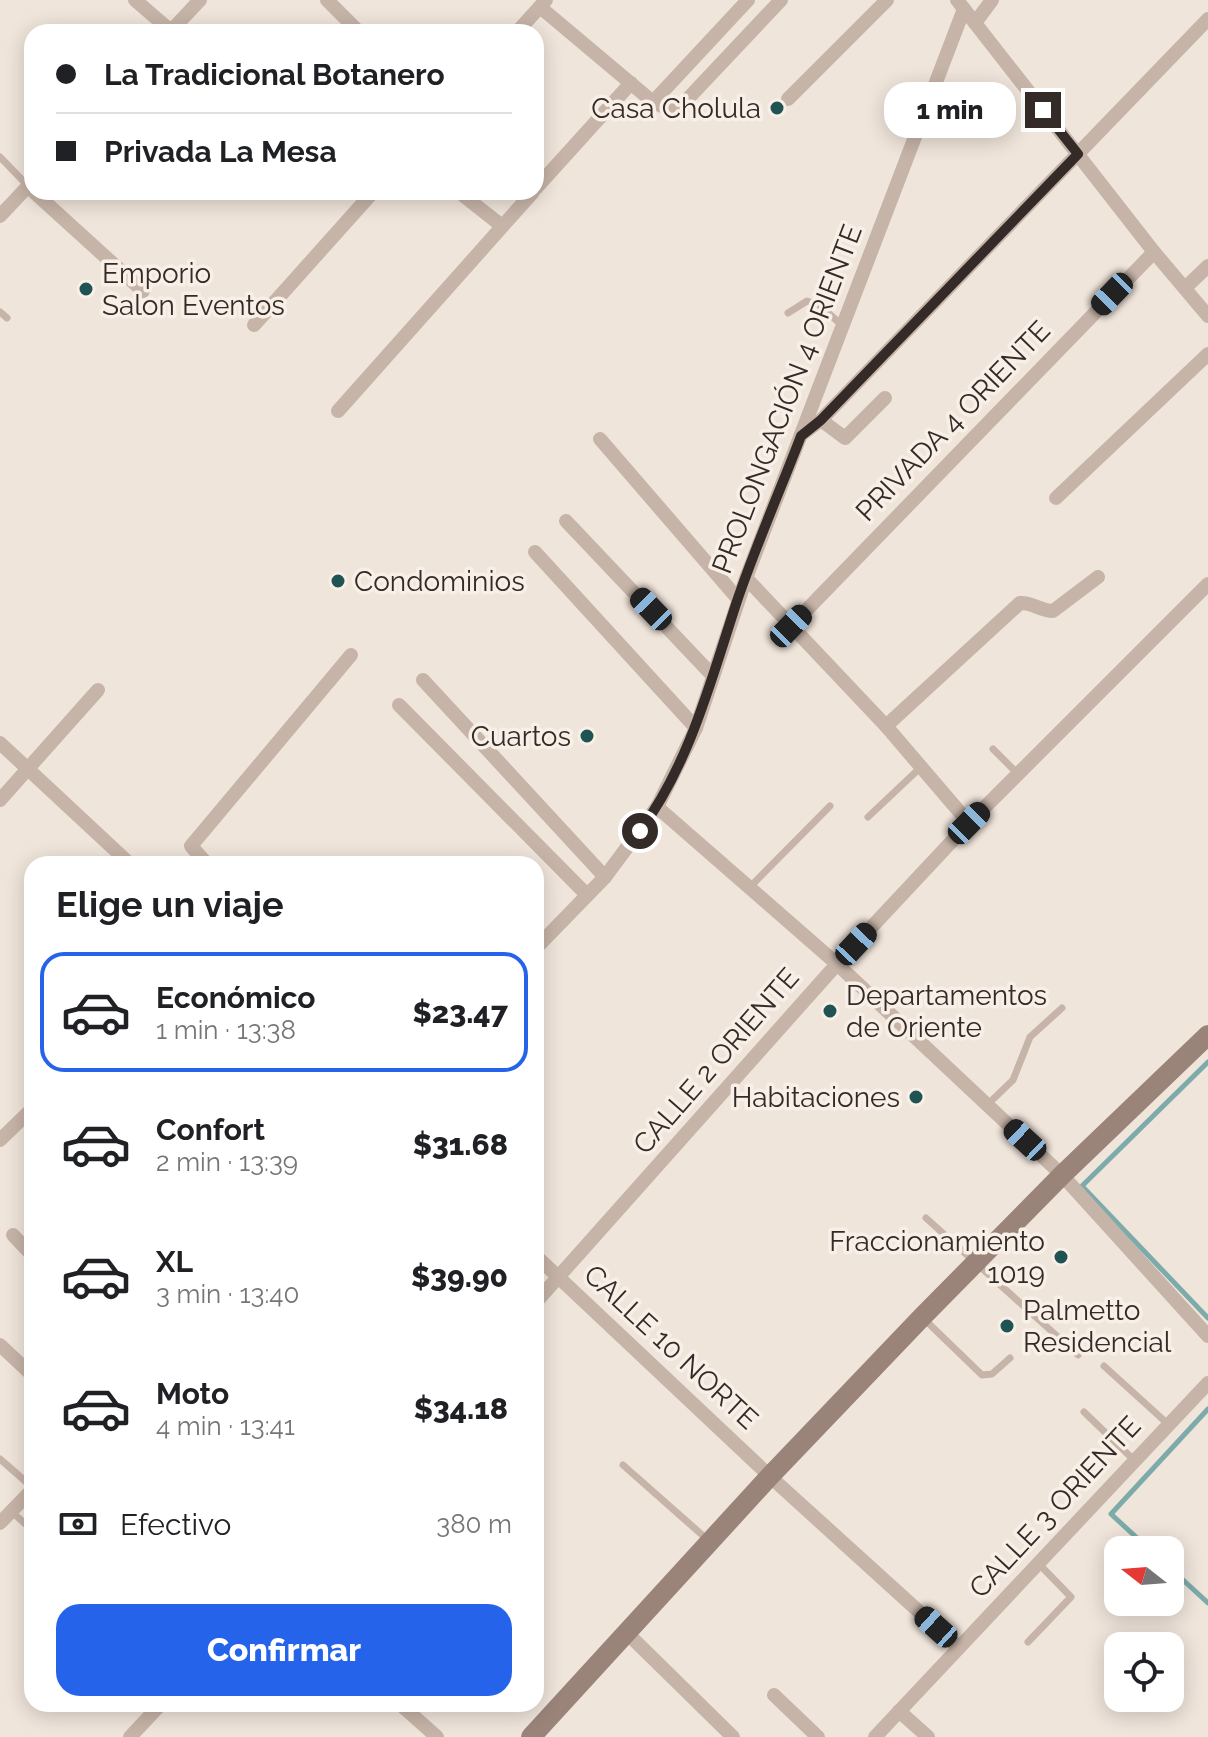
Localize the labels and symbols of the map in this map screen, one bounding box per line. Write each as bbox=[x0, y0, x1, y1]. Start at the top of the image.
callout: 1 min bbox=[883, 82, 1015, 138]
place label: Casa Cholula bbox=[591, 92, 761, 125]
route end bbox=[1025, 92, 1061, 128]
marker: Casa Cholula bbox=[768, 99, 786, 117]
street label: PROLONGACIÓN 4 ORIENTE bbox=[705, 220, 869, 578]
place label: Emporio Salon Eventos bbox=[102, 257, 285, 322]
car bbox=[1087, 268, 1137, 320]
marker: Emporio Salon Eventos bbox=[77, 280, 95, 298]
street label: PRIVADA 4 ORIENTE bbox=[849, 314, 1057, 528]
place label: Condominios bbox=[354, 565, 525, 598]
marker: Condominios bbox=[329, 572, 347, 590]
car bbox=[626, 583, 676, 635]
car bbox=[766, 600, 816, 652]
place label: Cuartos bbox=[471, 720, 571, 753]
marker: Cuartos bbox=[578, 727, 596, 745]
car bbox=[944, 798, 994, 848]
route start bbox=[622, 813, 658, 849]
car bbox=[831, 918, 881, 970]
street label: CALLE 2 ORIENTE bbox=[626, 961, 806, 1161]
place label: Departamentos de Oriente bbox=[846, 979, 1047, 1044]
marker: Departamentos de Oriente bbox=[821, 1002, 839, 1020]
place label: Habitaciones bbox=[732, 1081, 900, 1114]
marker: Habitaciones bbox=[907, 1088, 925, 1106]
car bbox=[999, 1115, 1051, 1165]
place label: Fraccionamiento 1019 bbox=[829, 1225, 1045, 1290]
marker: Fraccionamiento 1019 bbox=[1052, 1248, 1070, 1266]
street label: CALLE 10 NORTE bbox=[577, 1258, 765, 1436]
place label: Palmetto Residencial bbox=[1023, 1294, 1172, 1359]
marker: Palmetto Residencial bbox=[998, 1317, 1016, 1335]
street label: CALLE 3 ORIENTE bbox=[963, 1409, 1147, 1605]
north arrow bbox=[1104, 1536, 1184, 1616]
car bbox=[910, 1602, 962, 1652]

